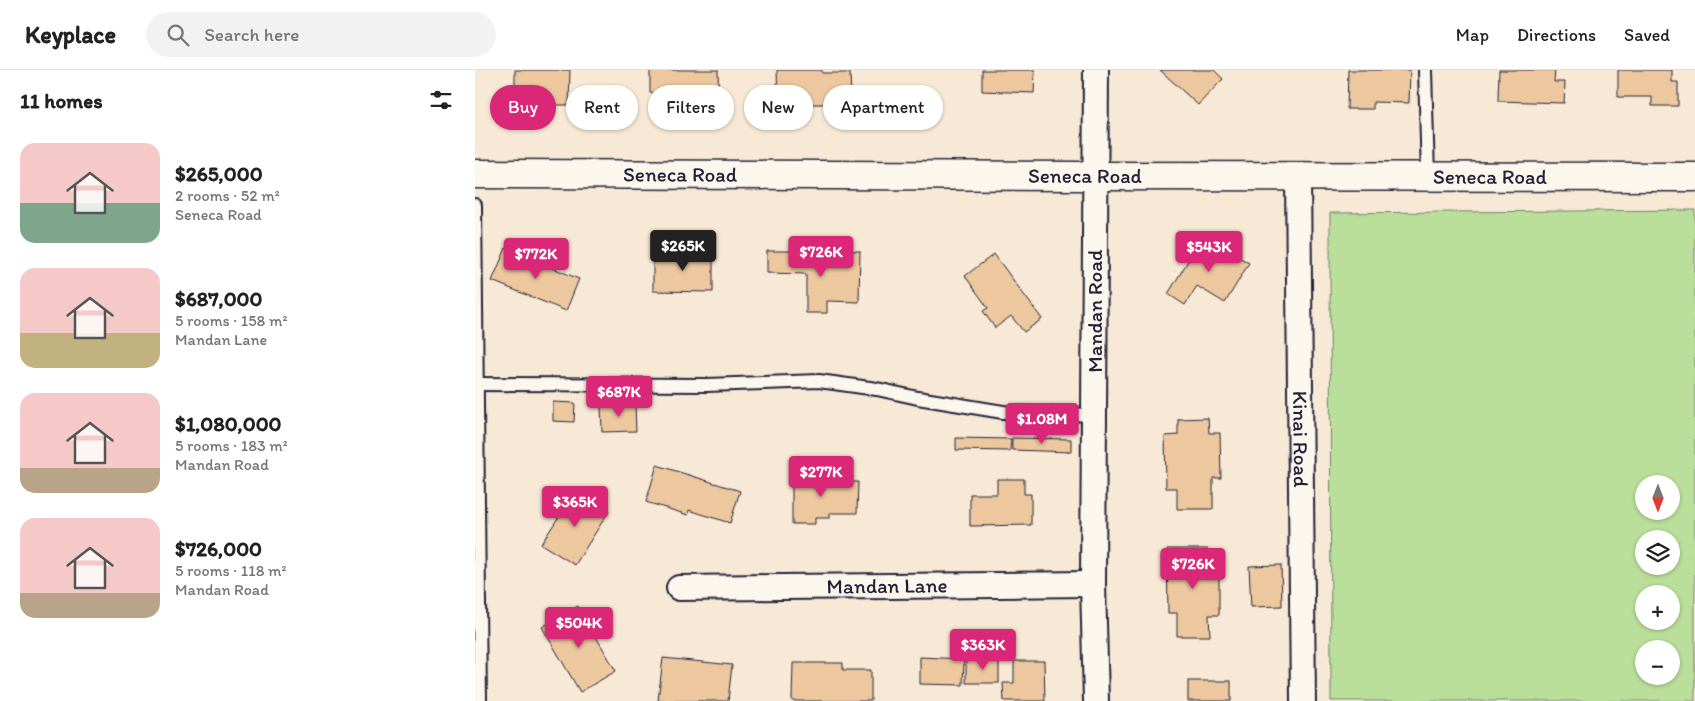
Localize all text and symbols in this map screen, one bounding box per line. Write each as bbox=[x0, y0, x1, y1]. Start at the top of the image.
search box bbox=[146, 12, 496, 57]
text: Keyplace bbox=[25, 20, 116, 49]
icon: search bbox=[164, 21, 192, 49]
text: Search here bbox=[204, 23, 299, 46]
text: Map bbox=[1456, 24, 1489, 46]
text: Directions bbox=[1517, 24, 1596, 46]
text: Saved bbox=[1624, 24, 1670, 46]
chip: Buy bbox=[490, 85, 556, 130]
chip: Rent bbox=[566, 85, 638, 130]
chip: Filters bbox=[648, 85, 734, 130]
chip: New bbox=[744, 85, 813, 130]
chip: Apartment bbox=[823, 85, 943, 130]
icon: filters bbox=[427, 86, 455, 114]
text: 11 homes bbox=[20, 88, 103, 113]
text: $265,000 bbox=[175, 161, 263, 186]
street label: Seneca Road bbox=[623, 161, 738, 187]
icon: home bbox=[60, 163, 120, 223]
street label: Seneca Road bbox=[1028, 163, 1143, 188]
street label: Seneca Road bbox=[1433, 164, 1547, 189]
text: 2 rooms · 52 m² bbox=[175, 186, 280, 205]
text: Seneca Road bbox=[175, 205, 262, 224]
pin: $265K bbox=[648, 230, 718, 272]
pin: $543K bbox=[1174, 230, 1244, 273]
text: $265K bbox=[661, 236, 705, 255]
pin: $726K bbox=[786, 236, 856, 278]
text: $543K bbox=[1186, 237, 1232, 256]
pin: $772K bbox=[501, 238, 571, 280]
text: $726K bbox=[799, 242, 843, 261]
text: $772K bbox=[515, 244, 557, 263]
street label: Mandan Road bbox=[1082, 249, 1107, 373]
text: $687,000 bbox=[175, 286, 262, 311]
icon: home bbox=[60, 288, 120, 348]
text: 5 rooms · 158 m² bbox=[175, 311, 287, 330]
text: Mandan Lane bbox=[175, 330, 267, 349]
pin: $687K bbox=[584, 376, 654, 418]
text: $687K bbox=[597, 382, 641, 401]
street label: Kinai Road bbox=[1288, 390, 1314, 488]
pin: $1.08M bbox=[1001, 402, 1083, 445]
text: $1.08M bbox=[1017, 409, 1067, 428]
text: $1,080,000 bbox=[175, 411, 282, 436]
icon: home bbox=[60, 413, 120, 473]
text: 5 rooms · 183 m² bbox=[175, 436, 288, 455]
text: Mandan Road bbox=[175, 455, 269, 474]
pin: $277K bbox=[786, 456, 856, 498]
text: $277K bbox=[800, 462, 842, 481]
north arrow bbox=[1635, 475, 1680, 520]
map controls bbox=[1635, 475, 1680, 685]
pin: $365K bbox=[540, 486, 610, 528]
text: $365K bbox=[553, 492, 597, 511]
button: layers bbox=[1635, 530, 1680, 575]
text: $726,000 bbox=[175, 536, 262, 561]
icon: home bbox=[60, 538, 120, 598]
pin: $726K bbox=[1158, 548, 1228, 590]
text: $726K bbox=[1171, 554, 1215, 573]
text: 5 rooms · 118 m² bbox=[175, 561, 286, 580]
street label: Mandan Lane bbox=[826, 572, 948, 599]
text: Mandan Road bbox=[175, 580, 269, 599]
button: + bbox=[1635, 585, 1680, 630]
pin: $504K bbox=[544, 606, 614, 649]
text: $504K bbox=[556, 613, 602, 632]
pin: $363K bbox=[948, 628, 1018, 671]
text: $363K bbox=[961, 635, 1005, 654]
button: − bbox=[1635, 640, 1680, 685]

